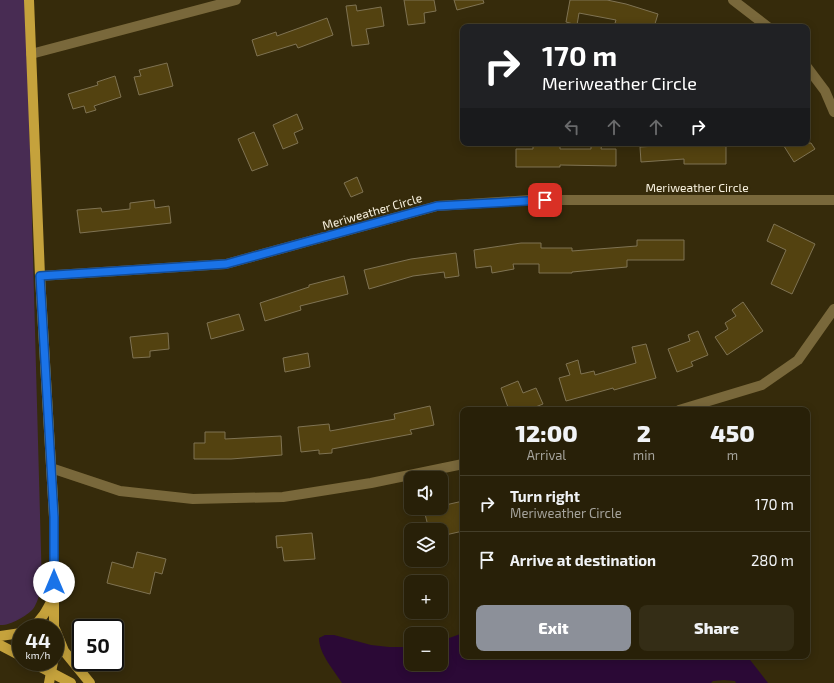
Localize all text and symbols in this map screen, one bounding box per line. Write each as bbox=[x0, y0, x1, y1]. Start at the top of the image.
text: 170 m bbox=[542, 38, 617, 72]
icon: right bbox=[476, 40, 528, 92]
text: Meriweather Circle bbox=[542, 72, 697, 94]
icon: left bbox=[561, 116, 583, 138]
icon: ahead bbox=[603, 116, 625, 138]
icon: ahead bbox=[645, 116, 667, 138]
icon: right bbox=[687, 116, 709, 138]
street label: Meriweather Circle bbox=[645, 180, 749, 194]
pin bbox=[528, 183, 562, 217]
icon: arrive bbox=[534, 189, 556, 211]
street label: Meriweather Circle bbox=[320, 190, 424, 232]
text: 12:00 bbox=[515, 418, 578, 447]
text: 2 bbox=[637, 418, 651, 447]
text: 450 bbox=[710, 418, 755, 447]
text: Arrival bbox=[527, 447, 566, 463]
text: min bbox=[633, 447, 655, 463]
text: m bbox=[727, 447, 738, 463]
map controls bbox=[404, 471, 448, 671]
button: sound bbox=[404, 471, 448, 515]
text: Turn right bbox=[510, 487, 580, 505]
icon: right bbox=[476, 493, 498, 515]
text: 170 m bbox=[755, 495, 794, 513]
text: Meriweather Circle bbox=[510, 505, 622, 521]
button: layers bbox=[404, 523, 448, 567]
icon: arrive bbox=[476, 549, 498, 571]
text: Arrive at destination bbox=[510, 551, 656, 569]
text: 280 m bbox=[751, 551, 794, 569]
position arrow bbox=[33, 561, 75, 603]
button: + bbox=[404, 575, 448, 619]
button: Exit bbox=[476, 605, 631, 651]
button: Share bbox=[639, 605, 794, 651]
speed limit sign: 50 bbox=[72, 619, 124, 671]
button: − bbox=[404, 627, 448, 671]
text: 44 bbox=[25, 628, 51, 652]
text: km/h bbox=[26, 649, 50, 661]

